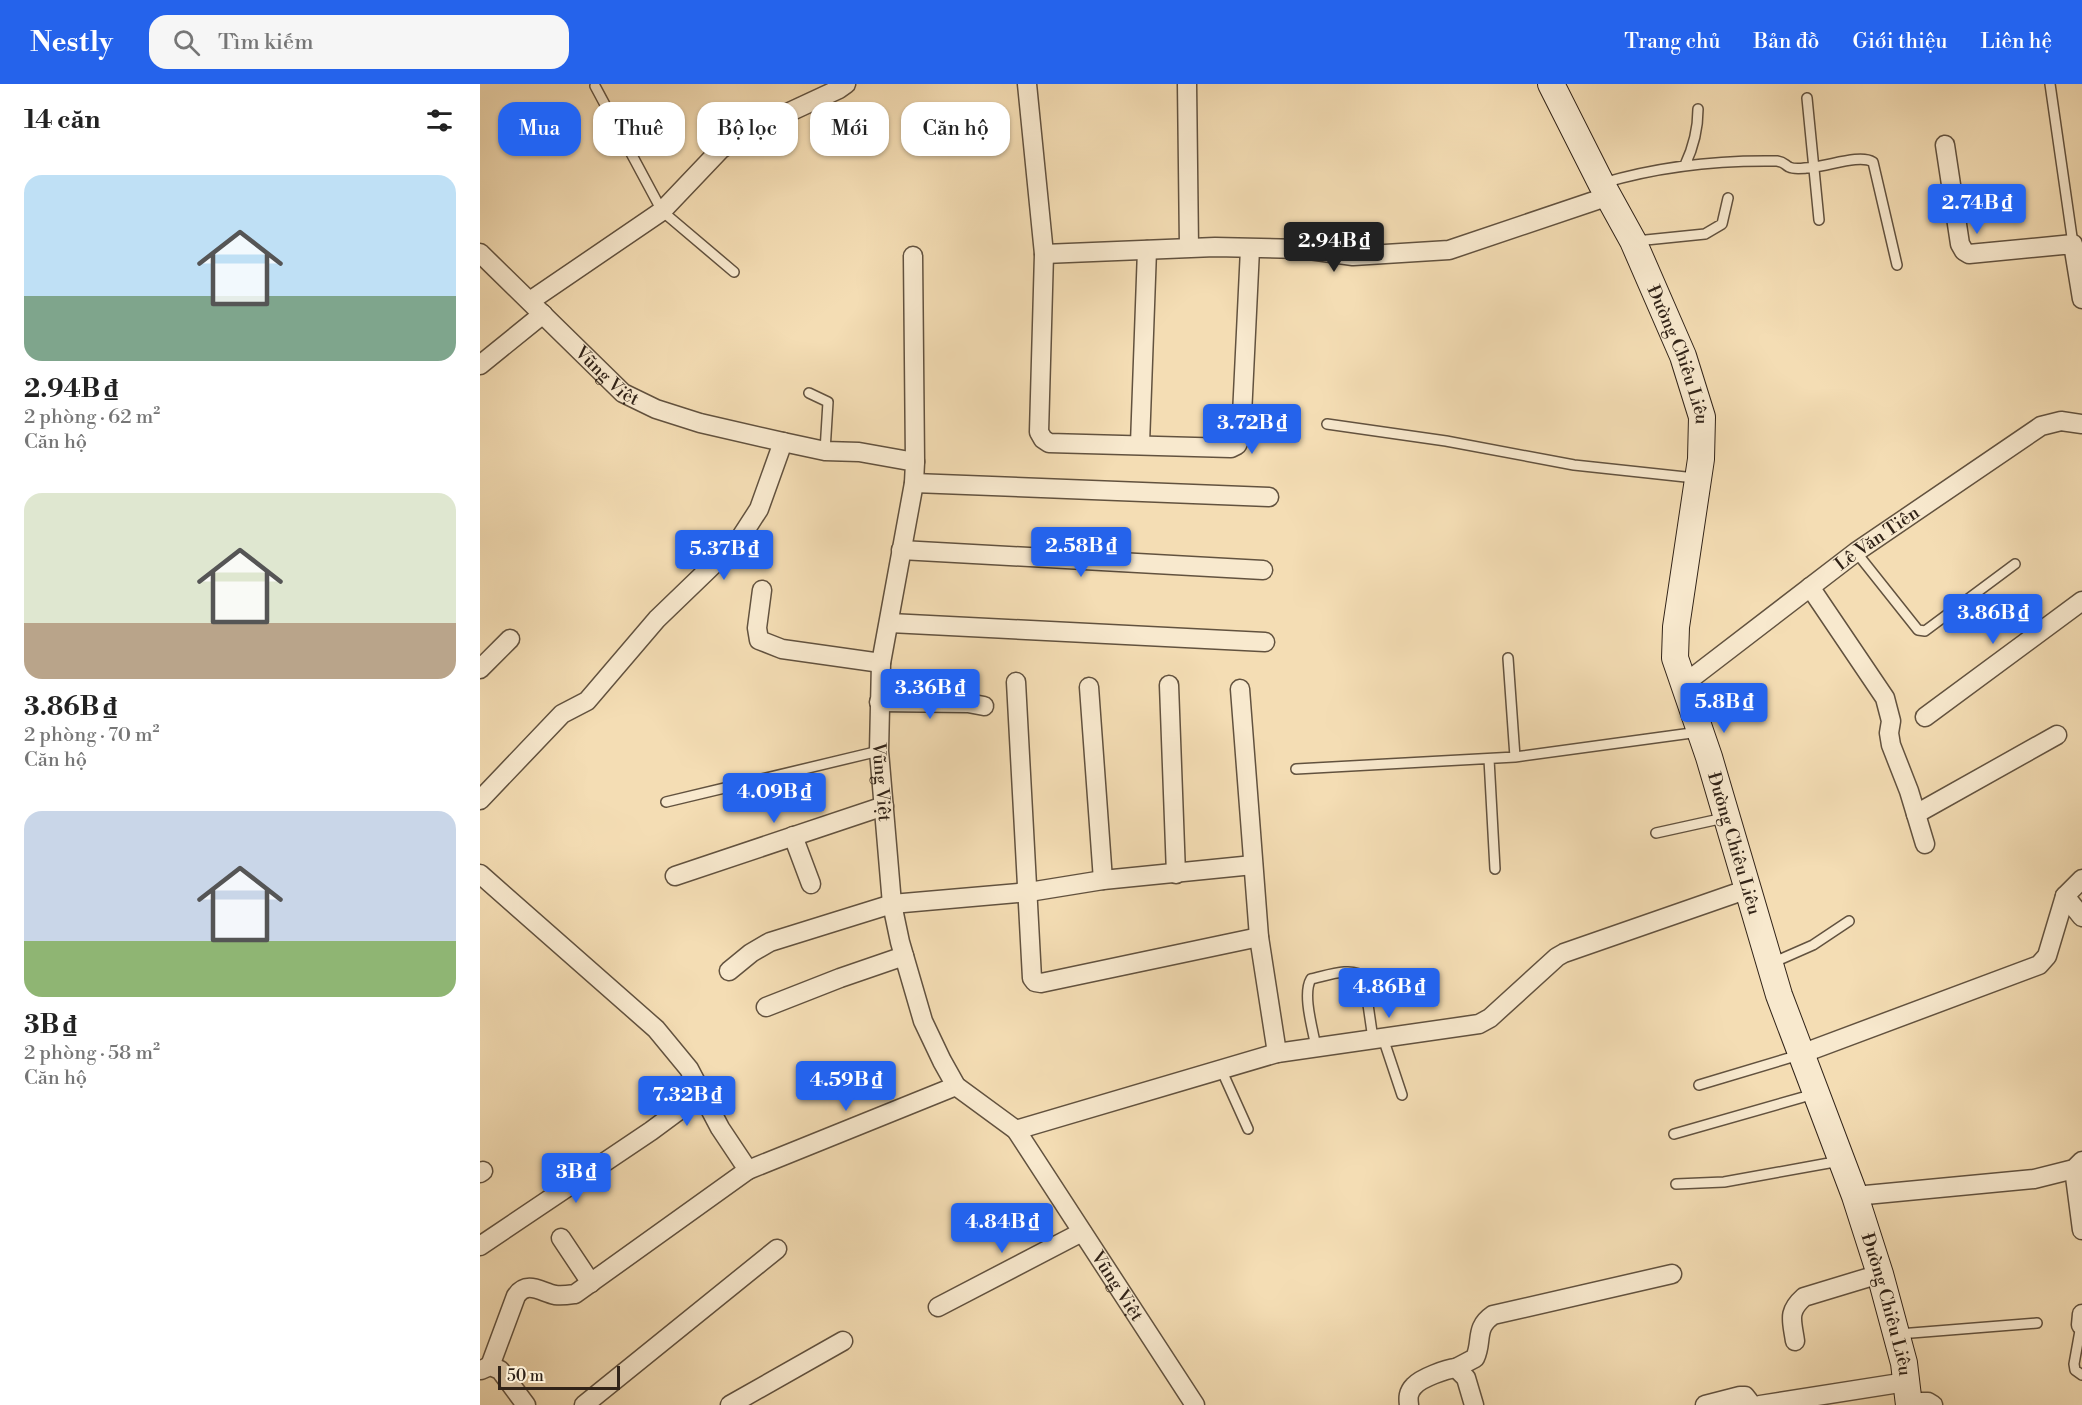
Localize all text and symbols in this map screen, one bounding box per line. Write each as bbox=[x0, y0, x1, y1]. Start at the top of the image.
search box bbox=[149, 15, 569, 69]
text: Nestly bbox=[30, 25, 113, 60]
icon: search bbox=[170, 26, 203, 59]
text: Tìm kiếm bbox=[218, 29, 313, 56]
text: Trang chủ bbox=[1624, 29, 1720, 55]
text: Bản đồ bbox=[1753, 29, 1819, 55]
text: Giới thiệu bbox=[1852, 29, 1948, 55]
text: Liên hệ bbox=[1981, 29, 2052, 55]
chip: Mua bbox=[498, 102, 581, 156]
chip: Thuê bbox=[593, 102, 685, 156]
chip: Bộ lọc bbox=[697, 102, 798, 156]
chip: Mới bbox=[810, 102, 889, 156]
chip: Căn hộ bbox=[901, 102, 1010, 156]
text: 14 căn bbox=[24, 104, 100, 136]
icon: filters bbox=[423, 104, 456, 137]
pin: 2.74B ₫ bbox=[1922, 184, 2032, 235]
text: 2.74B ₫ bbox=[1942, 191, 2012, 216]
icon: home bbox=[186, 214, 294, 322]
pin: 2.94B ₫ bbox=[1279, 222, 1389, 273]
text: 2.94B ₫ bbox=[1298, 229, 1370, 254]
street label: Đường Chiêu Liêu bbox=[1642, 282, 1713, 425]
street label: Vũng Việt bbox=[569, 341, 643, 411]
text: 2.94B ₫ bbox=[24, 373, 118, 405]
pin: 3.72B ₫ bbox=[1197, 404, 1307, 455]
text: 2 phòng · 62 m² bbox=[24, 405, 160, 430]
text: 3.72B ₫ bbox=[1217, 411, 1287, 436]
text: Căn hộ bbox=[24, 430, 87, 455]
street label: Lê Văn Tiên bbox=[1830, 501, 1924, 576]
pin: 2.58B ₫ bbox=[1026, 527, 1136, 578]
pin: 5.37B ₫ bbox=[669, 530, 779, 581]
icon: home bbox=[186, 532, 294, 640]
text: 2.58B ₫ bbox=[1045, 534, 1117, 559]
text: 5.37B ₫ bbox=[689, 537, 759, 562]
pin: 3.86B ₫ bbox=[1938, 594, 2048, 645]
text: 3.86B ₫ bbox=[1957, 601, 2029, 626]
pin: 3.36B ₫ bbox=[875, 669, 985, 720]
text: 3.36B ₫ bbox=[895, 676, 965, 701]
pin: 5.8B ₫ bbox=[1675, 683, 1773, 734]
text: 5.8B ₫ bbox=[1694, 690, 1754, 715]
text: 3.86B ₫ bbox=[24, 691, 117, 723]
text: 2 phòng · 70 m² bbox=[24, 723, 160, 748]
street label: Vũng Việt bbox=[867, 741, 896, 823]
text: Căn hộ bbox=[24, 748, 87, 773]
street label: Đường Chiêu Liêu bbox=[1702, 769, 1766, 918]
pin: 4.09B ₫ bbox=[719, 773, 829, 824]
text: 4.09B ₫ bbox=[737, 780, 811, 805]
icon: home bbox=[186, 850, 294, 958]
pin: 4.86B ₫ bbox=[1334, 968, 1444, 1019]
text: 4.86B ₫ bbox=[1353, 975, 1425, 1000]
text: 3B ₫ bbox=[24, 1009, 77, 1041]
text: 2 phòng · 58 m² bbox=[24, 1041, 160, 1066]
pin: 4.59B ₫ bbox=[791, 1061, 901, 1112]
text: Căn hộ bbox=[24, 1066, 87, 1091]
text: 4.59B ₫ bbox=[810, 1068, 882, 1093]
pin: 7.32B ₫ bbox=[632, 1076, 742, 1127]
text: 7.32B ₫ bbox=[652, 1083, 722, 1108]
pin: 3B ₫ bbox=[540, 1153, 612, 1204]
text: 3B ₫ bbox=[556, 1160, 596, 1185]
pin: 4.84B ₫ bbox=[947, 1203, 1057, 1254]
text: 4.84B ₫ bbox=[965, 1210, 1039, 1235]
street label: Đường Chiêu Liêu bbox=[1856, 1230, 1917, 1378]
street label: Vũng Việt bbox=[1085, 1246, 1149, 1326]
scale bar bbox=[498, 1363, 620, 1390]
text: 50 m bbox=[507, 1366, 544, 1386]

